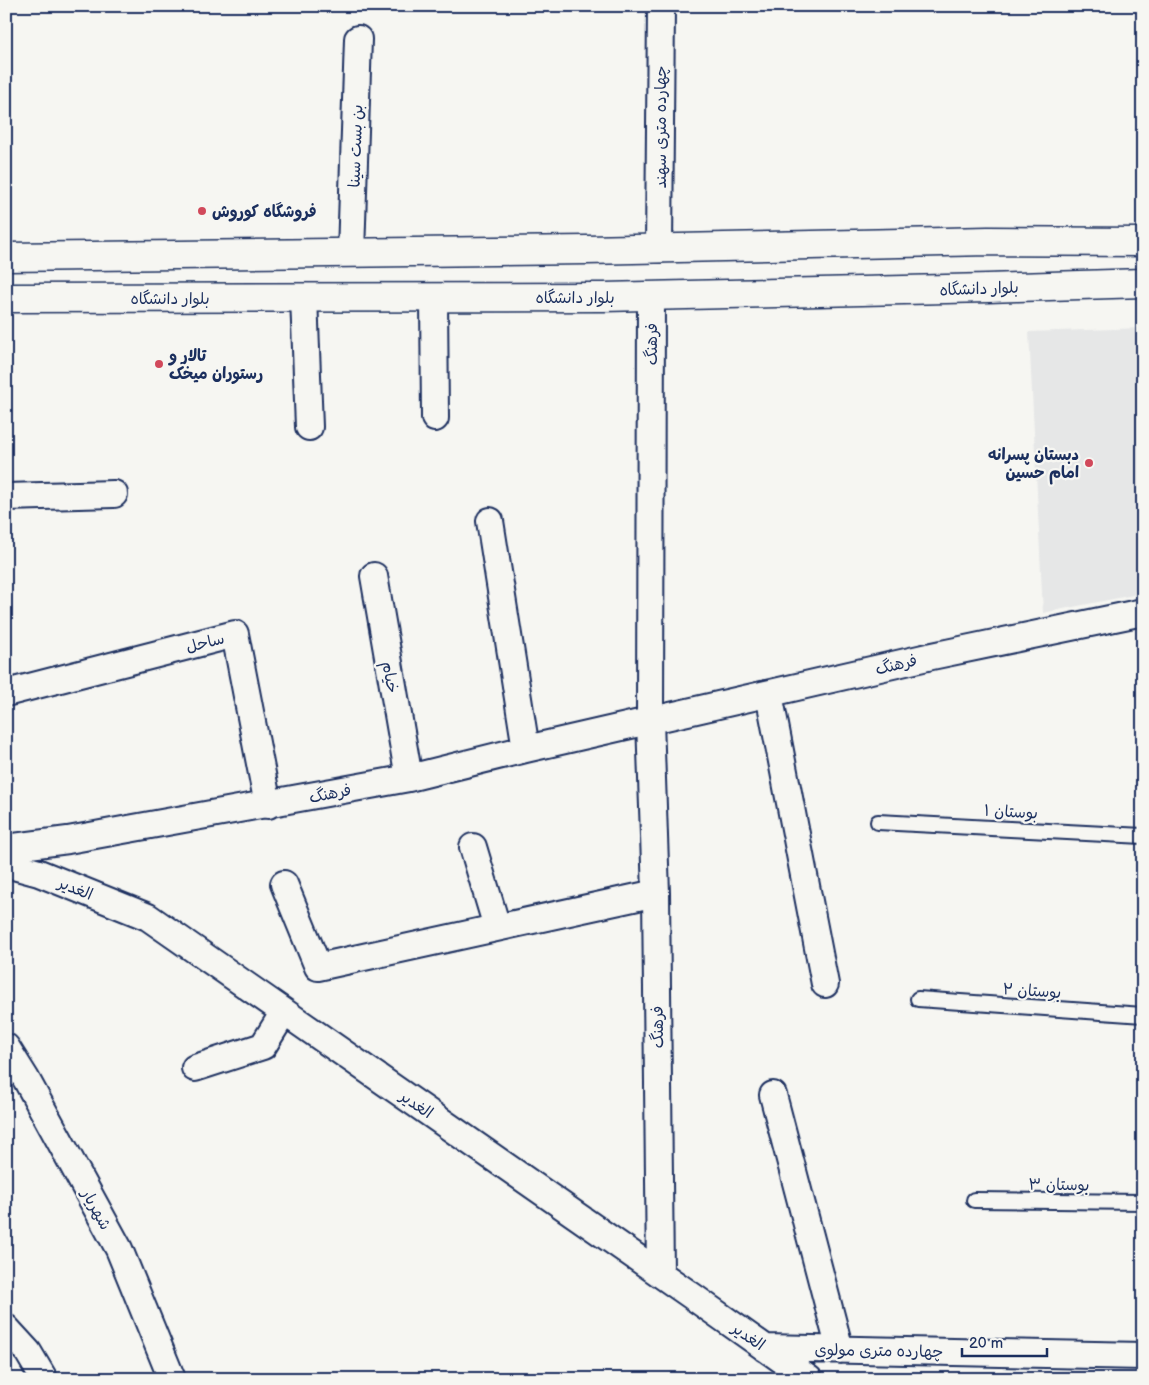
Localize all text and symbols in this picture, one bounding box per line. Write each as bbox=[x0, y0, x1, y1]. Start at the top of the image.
street label: چهارده متری سهند bbox=[652, 65, 671, 189]
street label: بن بست سینا bbox=[346, 104, 367, 188]
place label: فروشگاه کوروش bbox=[212, 202, 317, 222]
marker: فروشگاه کوروش bbox=[196, 205, 208, 217]
street label: بلوار دانشگاه bbox=[939, 278, 1019, 300]
street label: بلوار دانشگاه bbox=[535, 288, 615, 308]
street label: بلوار دانشگاه bbox=[130, 289, 210, 309]
street label: فرهنگ bbox=[642, 323, 662, 365]
place label: تالار و رستوران میخک bbox=[168, 347, 263, 385]
marker: تالار و رستوران میخک bbox=[153, 358, 165, 370]
place label: دبستان پسرانه امام حسین bbox=[988, 446, 1079, 485]
marker: دبستان پسرانه امام حسین bbox=[1083, 457, 1095, 469]
street label: ساحل bbox=[184, 630, 227, 657]
street label: فرهنگ bbox=[873, 650, 919, 679]
street label: خیام bbox=[375, 660, 402, 695]
street label: فرهنگ bbox=[307, 780, 353, 808]
street label: بوستان ۱ bbox=[984, 802, 1038, 823]
street label: الغدیر bbox=[54, 873, 95, 905]
street label: بوستان ۲ bbox=[1002, 980, 1062, 1003]
street label: فرهنگ bbox=[648, 1006, 668, 1048]
street label: الغدیر bbox=[394, 1086, 436, 1123]
street label: بوستان ۳ bbox=[1028, 1175, 1090, 1196]
street label: شهریار bbox=[76, 1184, 115, 1233]
street label: الغدیر bbox=[726, 1318, 768, 1355]
scale bar bbox=[962, 1325, 1046, 1357]
text: 20 m bbox=[969, 1334, 1003, 1353]
street label: چهارده متری مولوی bbox=[814, 1341, 944, 1362]

